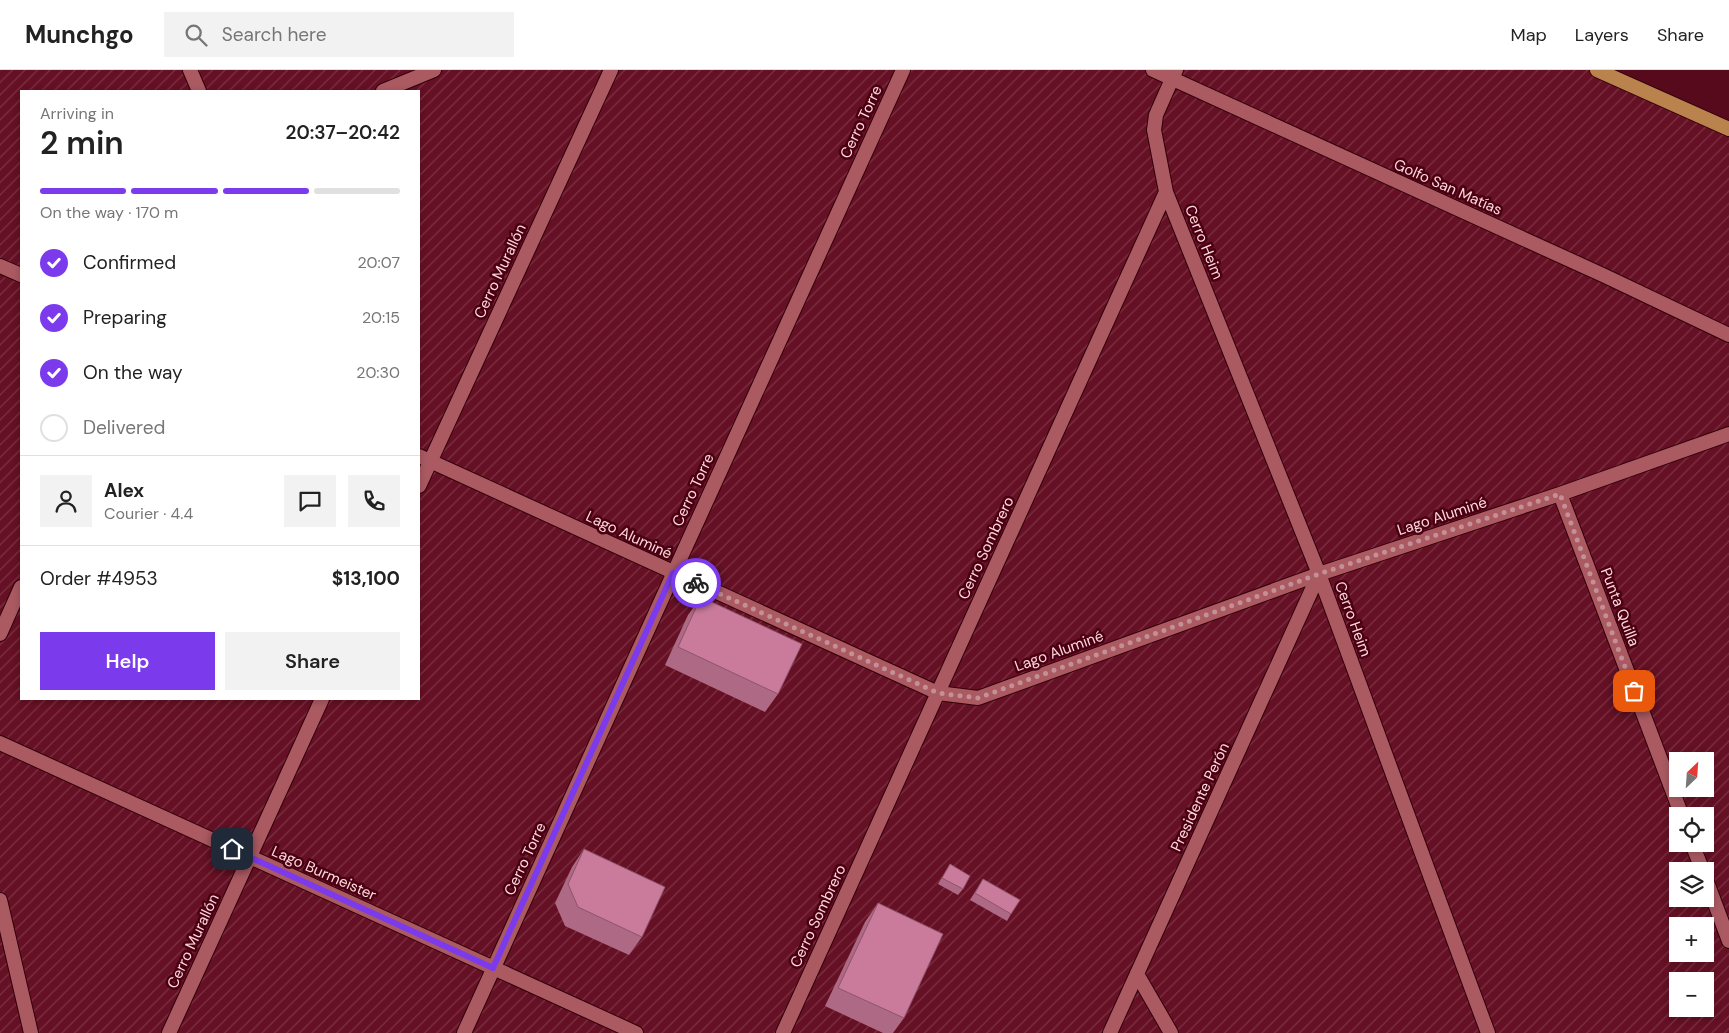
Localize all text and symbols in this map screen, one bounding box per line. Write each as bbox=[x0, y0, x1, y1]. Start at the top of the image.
search box bbox=[164, 12, 514, 57]
text: Munchgo bbox=[25, 19, 134, 50]
icon: search bbox=[182, 21, 210, 49]
text: Search here bbox=[222, 22, 327, 47]
text: Map bbox=[1511, 23, 1547, 47]
text: Layers bbox=[1575, 23, 1629, 47]
text: Share bbox=[1657, 23, 1704, 47]
street label: Cerro Torre bbox=[835, 82, 887, 162]
text: Arriving in bbox=[40, 103, 114, 124]
text: 20:37–20:42 bbox=[286, 120, 400, 145]
text: 2 min bbox=[40, 122, 124, 164]
street label: Golfo San Matías bbox=[1391, 154, 1505, 220]
text: On the way · 170 m bbox=[40, 202, 178, 223]
street label: Cerro Heim bbox=[1180, 202, 1228, 282]
street label: Cerro Murallón bbox=[469, 221, 531, 321]
icon: check bbox=[40, 249, 68, 277]
text: Confirmed bbox=[83, 250, 176, 275]
text: 20:07 bbox=[358, 252, 400, 273]
icon: check bbox=[40, 304, 68, 332]
text: Preparing bbox=[83, 305, 167, 330]
text: 20:15 bbox=[362, 307, 400, 328]
icon: check bbox=[40, 359, 68, 387]
text: On the way bbox=[83, 360, 183, 385]
text: 20:30 bbox=[356, 362, 400, 383]
text: Delivered bbox=[83, 415, 165, 440]
street label: Cerro Torre bbox=[667, 450, 719, 530]
button: person bbox=[40, 475, 92, 527]
button: chat bbox=[284, 475, 336, 527]
button: phone bbox=[348, 475, 400, 527]
text: Alex bbox=[104, 478, 144, 503]
street label: Lago Aluminé bbox=[1395, 492, 1489, 540]
street label: Cerro Sombrero bbox=[953, 493, 1019, 603]
text: Courier · 4.4 bbox=[104, 503, 193, 524]
street label: Lago Aluminé bbox=[583, 506, 675, 564]
courier bbox=[671, 558, 721, 608]
street label: Punta Quilla bbox=[1596, 565, 1644, 649]
text: Order #4953 bbox=[40, 566, 158, 591]
text: $13,100 bbox=[332, 566, 400, 591]
icon: bike bbox=[682, 569, 710, 597]
street label: Cerro Heim bbox=[1330, 579, 1376, 659]
street label: Lago Aluminé bbox=[1012, 626, 1106, 676]
button: Help bbox=[40, 632, 215, 690]
button: Share bbox=[225, 632, 400, 690]
pin bbox=[1613, 670, 1655, 712]
icon: bag bbox=[1620, 677, 1648, 705]
street label: Presidente Perón bbox=[1166, 739, 1234, 855]
north arrow bbox=[1669, 752, 1714, 798]
map controls bbox=[1669, 752, 1714, 1017]
button: locate bbox=[1669, 807, 1714, 852]
street label: Cerro Torre bbox=[499, 819, 551, 899]
pin bbox=[211, 828, 253, 870]
icon: home bbox=[218, 835, 246, 863]
street label: Lago Burmeister bbox=[268, 841, 380, 905]
street label: Cerro Sombrero bbox=[785, 861, 851, 971]
button: layers bbox=[1669, 862, 1714, 907]
street label: Cerro Murallón bbox=[162, 891, 224, 991]
button: + bbox=[1669, 917, 1714, 962]
button: − bbox=[1669, 972, 1714, 1017]

